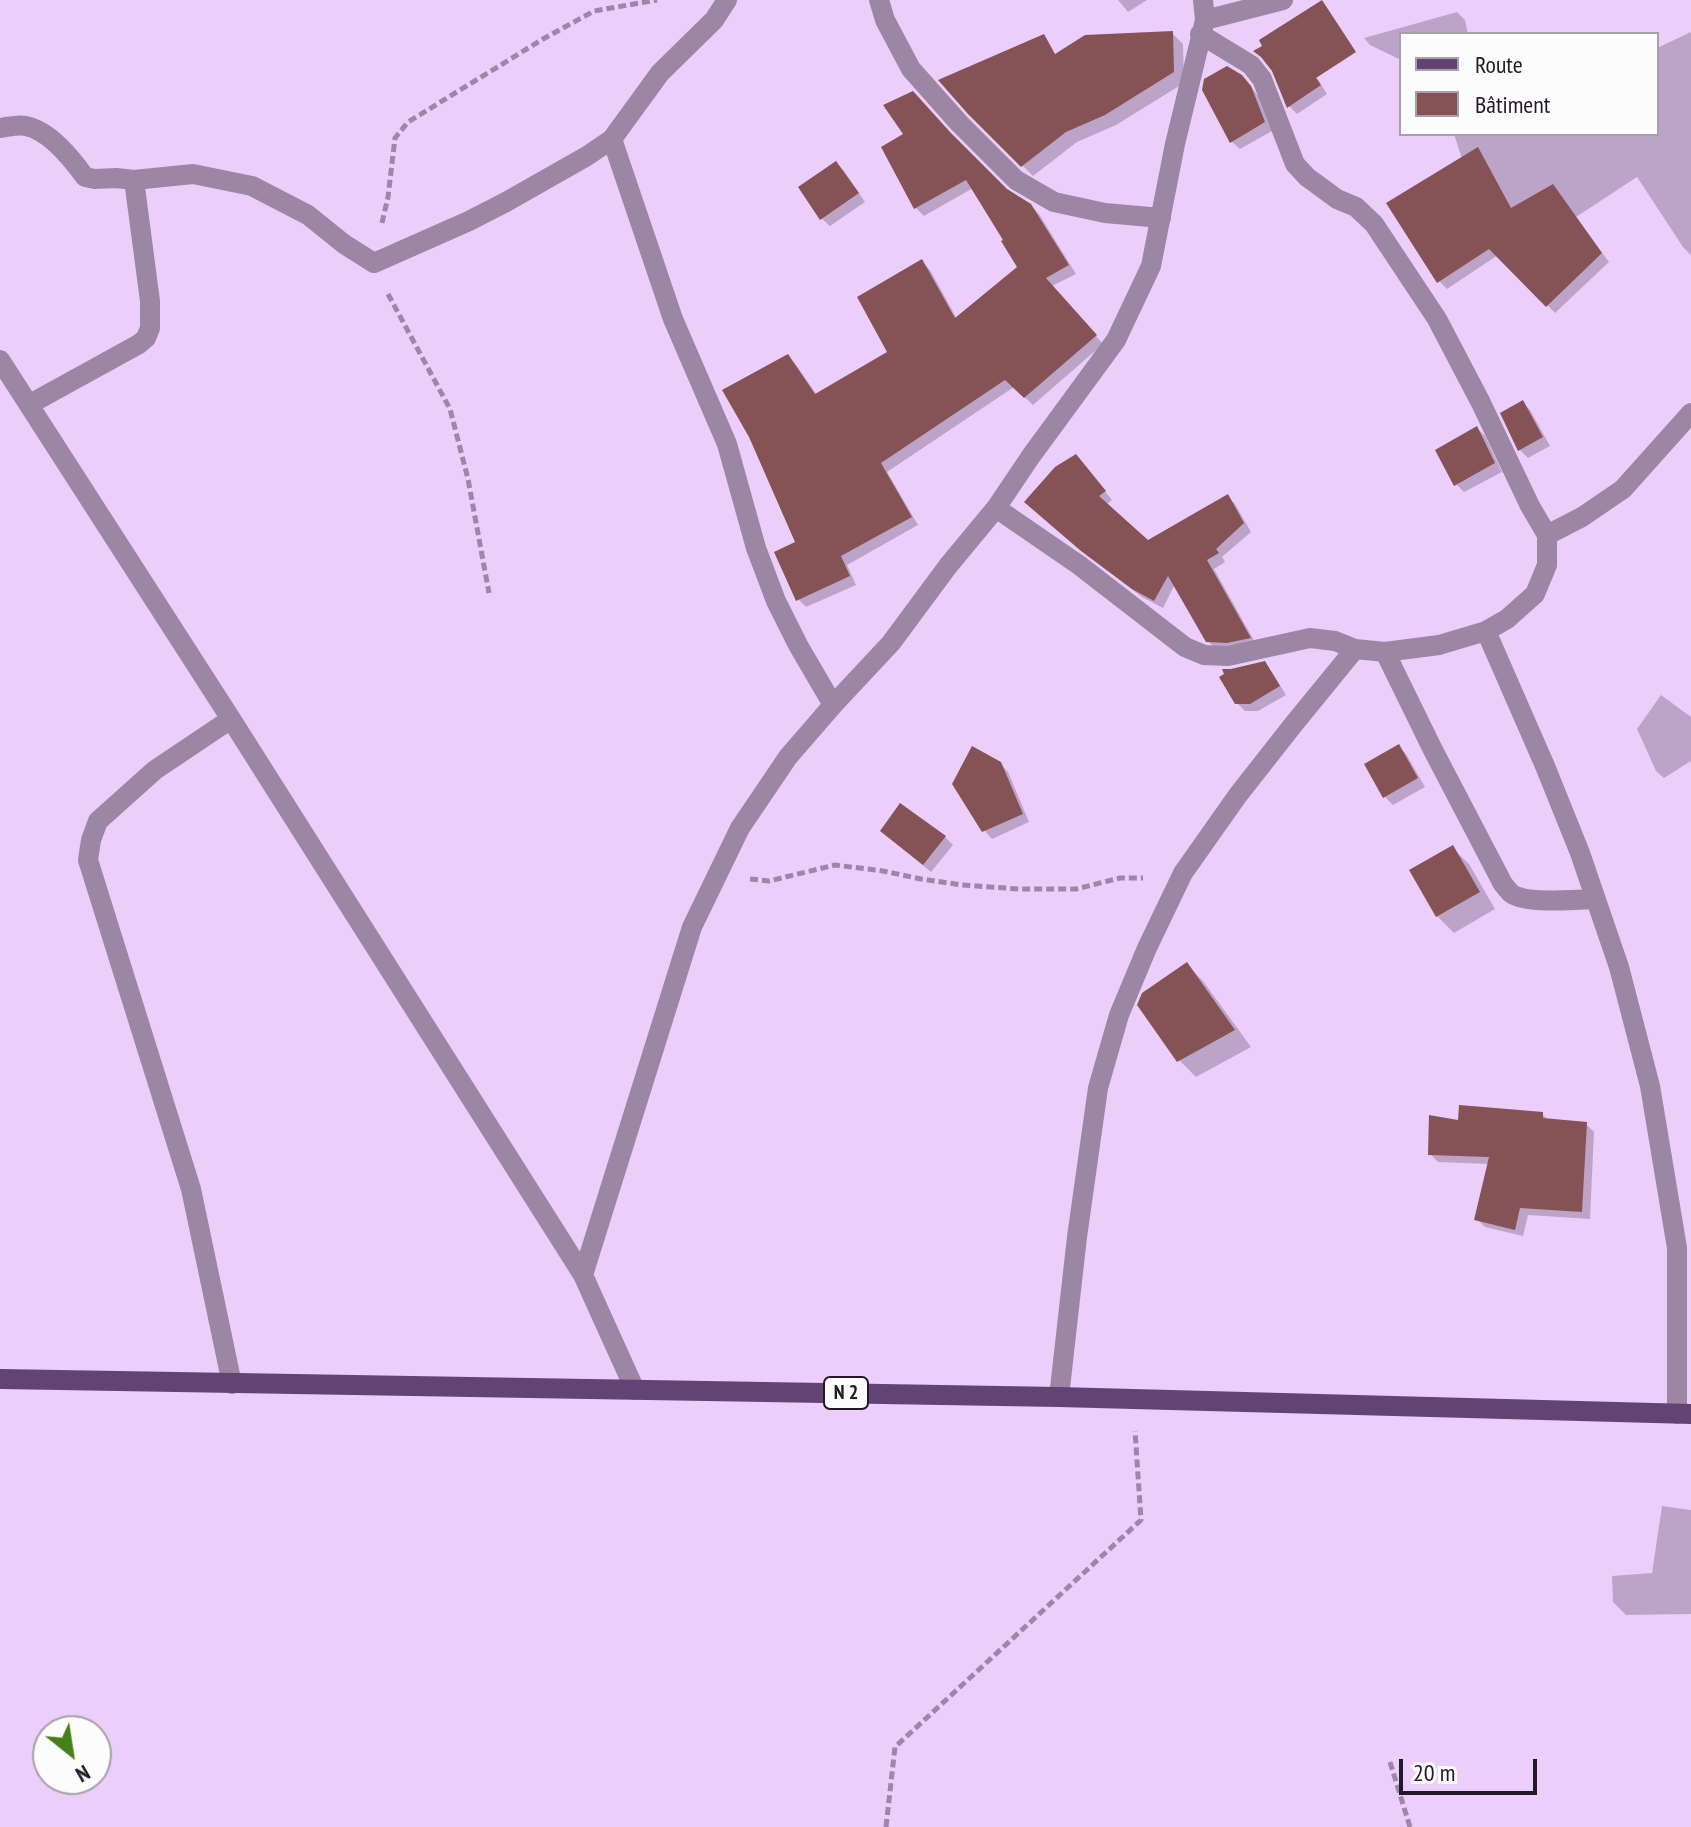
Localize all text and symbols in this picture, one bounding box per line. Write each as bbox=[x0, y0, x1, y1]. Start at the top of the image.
legend bbox=[1399, 32, 1659, 136]
text: Route bbox=[1475, 49, 1523, 80]
text: Bâtiment bbox=[1475, 89, 1550, 120]
road number: N 2 bbox=[824, 1377, 868, 1409]
north arrow bbox=[32, 1715, 112, 1795]
scale bar bbox=[1403, 1743, 1541, 1793]
text: 20 m bbox=[1413, 1757, 1455, 1788]
text: N bbox=[71, 1759, 95, 1789]

